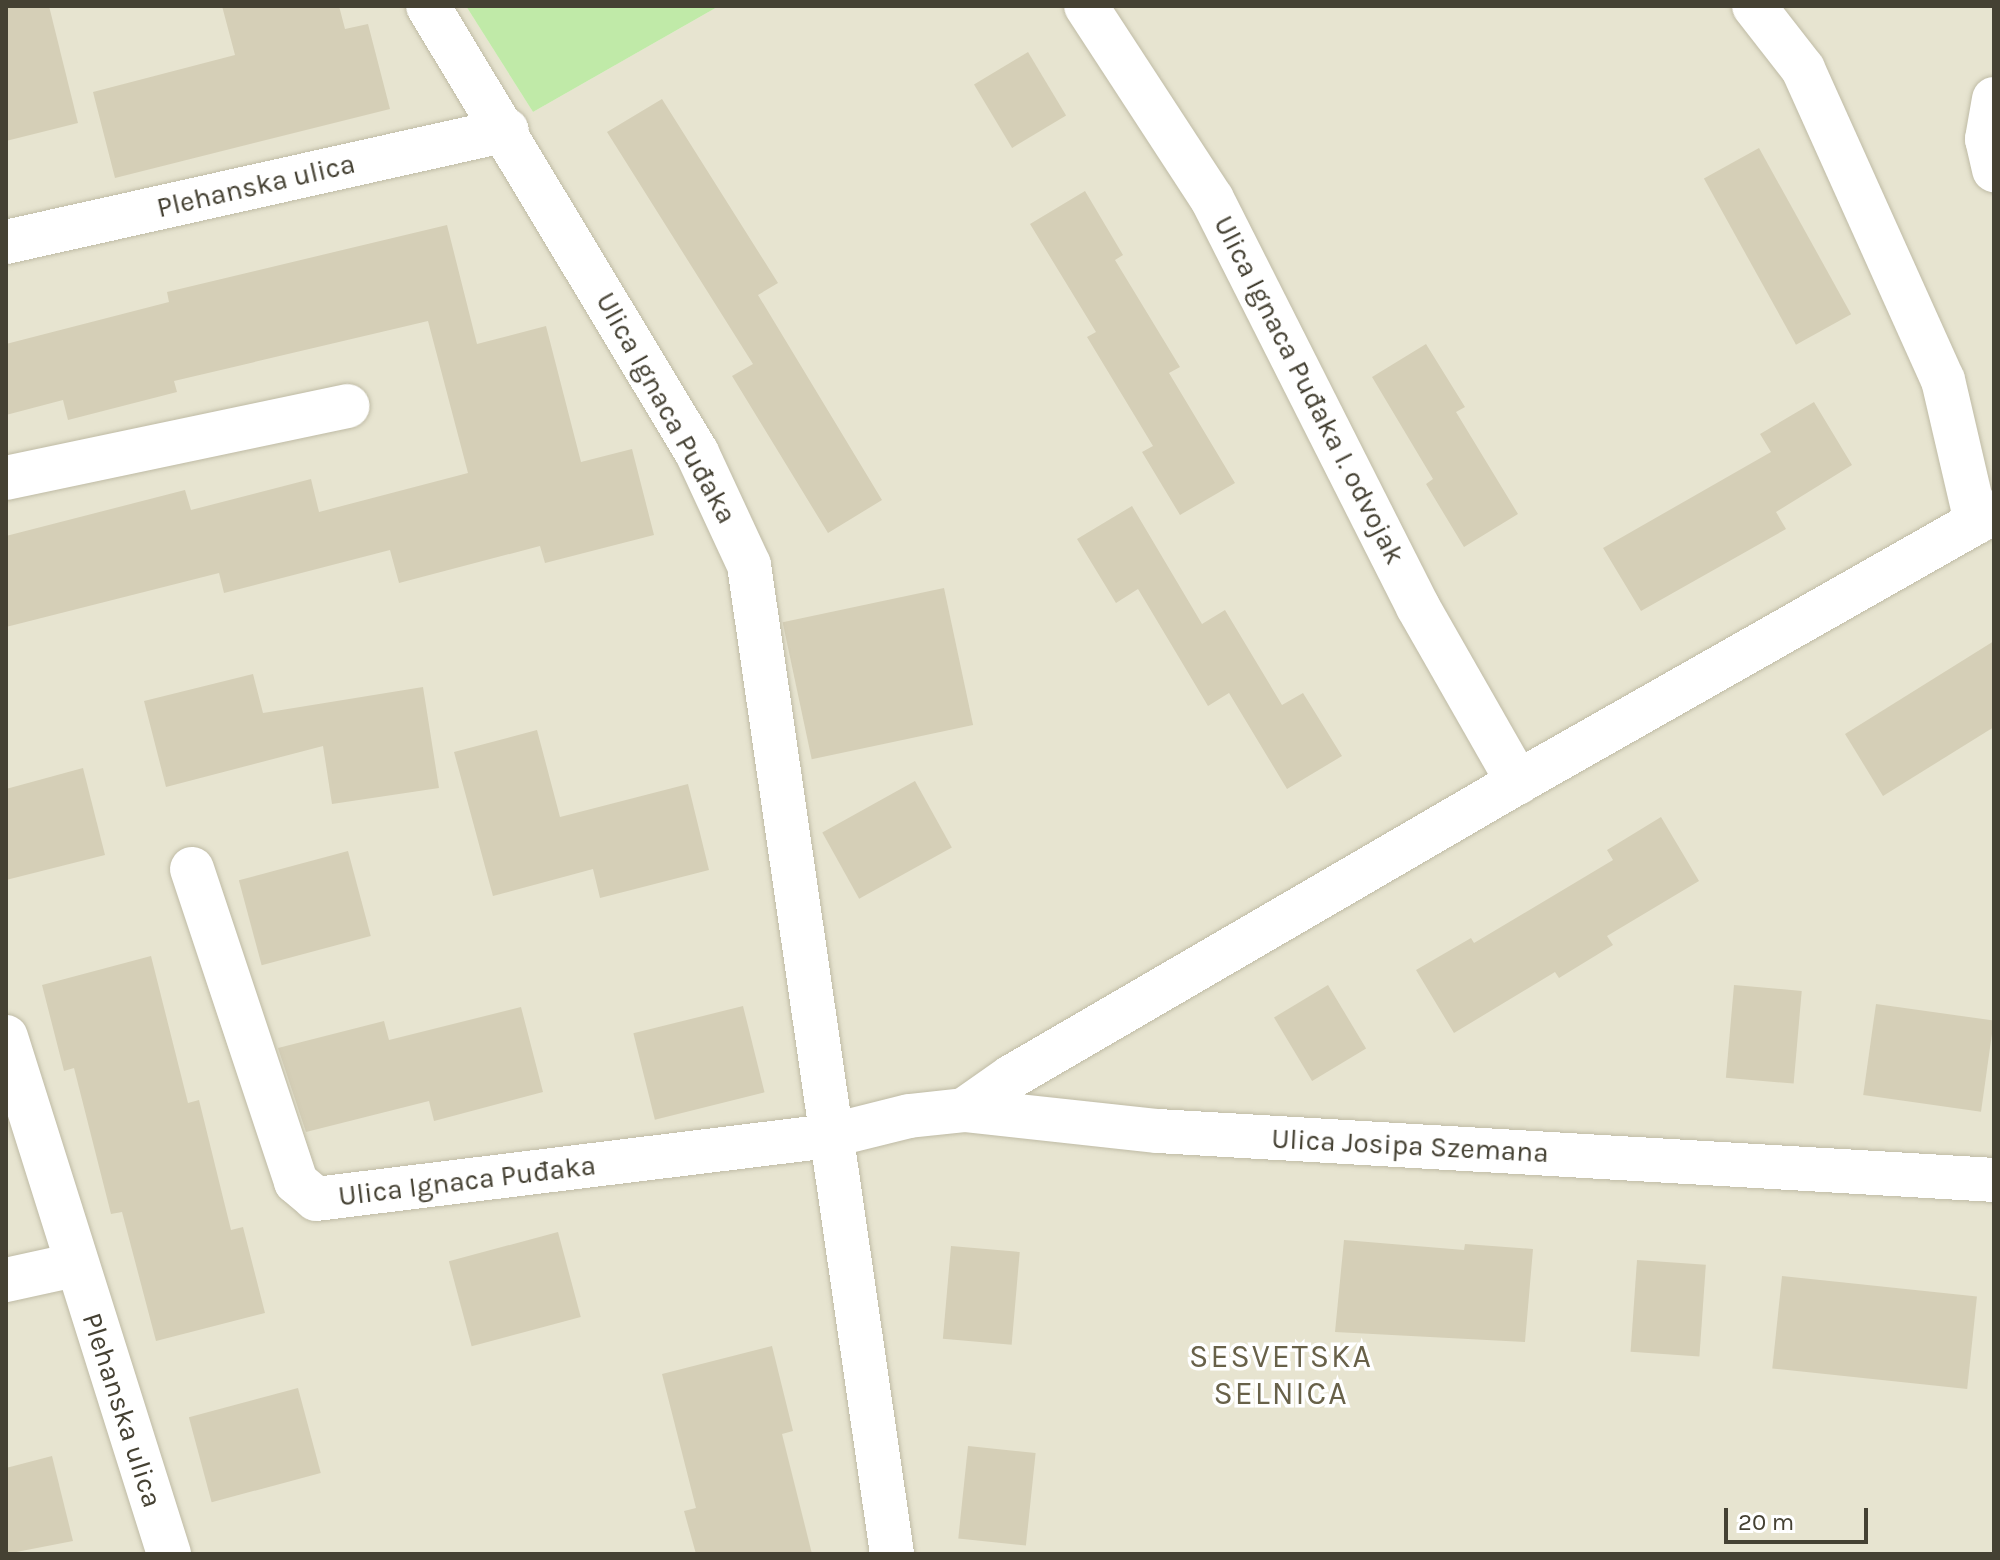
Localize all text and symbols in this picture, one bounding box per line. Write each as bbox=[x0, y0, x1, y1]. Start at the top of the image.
street label: Plehanska ulica bbox=[154, 147, 358, 225]
street label: Ulica Ignaca Puđaka I. odvojak bbox=[1206, 210, 1412, 570]
street label: Ulica Ignaca Puđaka bbox=[588, 287, 744, 529]
street label: Ulica Josipa Szemana bbox=[1271, 1122, 1549, 1170]
street label: Ulica Ignaca Puđaka bbox=[336, 1149, 598, 1213]
street label: Plehanska ulica bbox=[75, 1309, 169, 1511]
district label: SESVETSKA SELNICA bbox=[1189, 1339, 1373, 1414]
scale bar bbox=[1728, 1492, 1872, 1542]
text: 20 m bbox=[1738, 1508, 1794, 1536]

